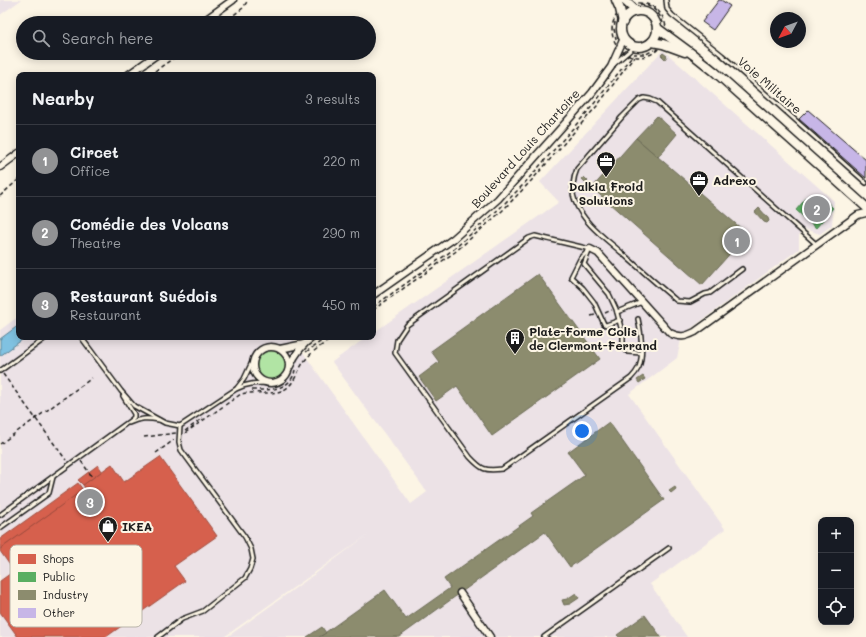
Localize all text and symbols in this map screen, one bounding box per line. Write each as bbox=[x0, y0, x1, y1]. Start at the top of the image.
north arrow bbox=[770, 12, 806, 48]
search box bbox=[16, 16, 376, 60]
icon: search bbox=[30, 27, 52, 49]
text: Search here bbox=[62, 28, 153, 48]
street label: Voie Militaire bbox=[735, 53, 805, 117]
street label: Boulevard Louis Chartoire bbox=[467, 85, 583, 211]
text: Nearby bbox=[32, 87, 94, 109]
text: 3 results bbox=[305, 90, 360, 107]
text: Circet bbox=[70, 142, 119, 162]
office icon: Dalkia Froid Solutions bbox=[595, 150, 617, 178]
text: 1 bbox=[42, 152, 48, 169]
text: 220 m bbox=[323, 152, 360, 169]
text: Office bbox=[70, 162, 110, 179]
office icon: Adrexo bbox=[688, 169, 710, 197]
place label: Adrexo bbox=[713, 172, 756, 188]
place label: Dalkia Froid Solutions bbox=[569, 178, 644, 208]
pin: 2 bbox=[804, 194, 830, 224]
text: Comédie des Volcans bbox=[70, 214, 229, 234]
text: 2 bbox=[41, 224, 49, 241]
text: 290 m bbox=[323, 224, 360, 241]
pin: 1 bbox=[724, 226, 750, 256]
text: Theatre bbox=[70, 234, 121, 251]
text: Restaurant Suédois bbox=[70, 286, 217, 306]
text: 3 bbox=[41, 296, 49, 313]
text: 450 m bbox=[322, 296, 360, 313]
text: Restaurant bbox=[70, 306, 141, 323]
place label: Plate-Forme Colis de Clermont-Ferrand bbox=[529, 323, 657, 353]
building icon: Plate-Forme Colis de Clermont-Ferrand bbox=[504, 327, 526, 355]
your location bbox=[572, 421, 592, 441]
pin: 3 bbox=[77, 487, 103, 517]
shop icon: IKEA bbox=[97, 515, 119, 543]
map controls bbox=[818, 517, 854, 625]
button: + bbox=[818, 517, 854, 553]
place label: IKEA bbox=[122, 518, 152, 534]
legend bbox=[10, 545, 142, 627]
text: Shops bbox=[43, 551, 74, 566]
button: − bbox=[818, 553, 854, 589]
text: Public bbox=[43, 569, 75, 584]
text: Industry bbox=[43, 587, 89, 602]
button: locate bbox=[818, 589, 854, 625]
text: Other bbox=[43, 605, 75, 620]

